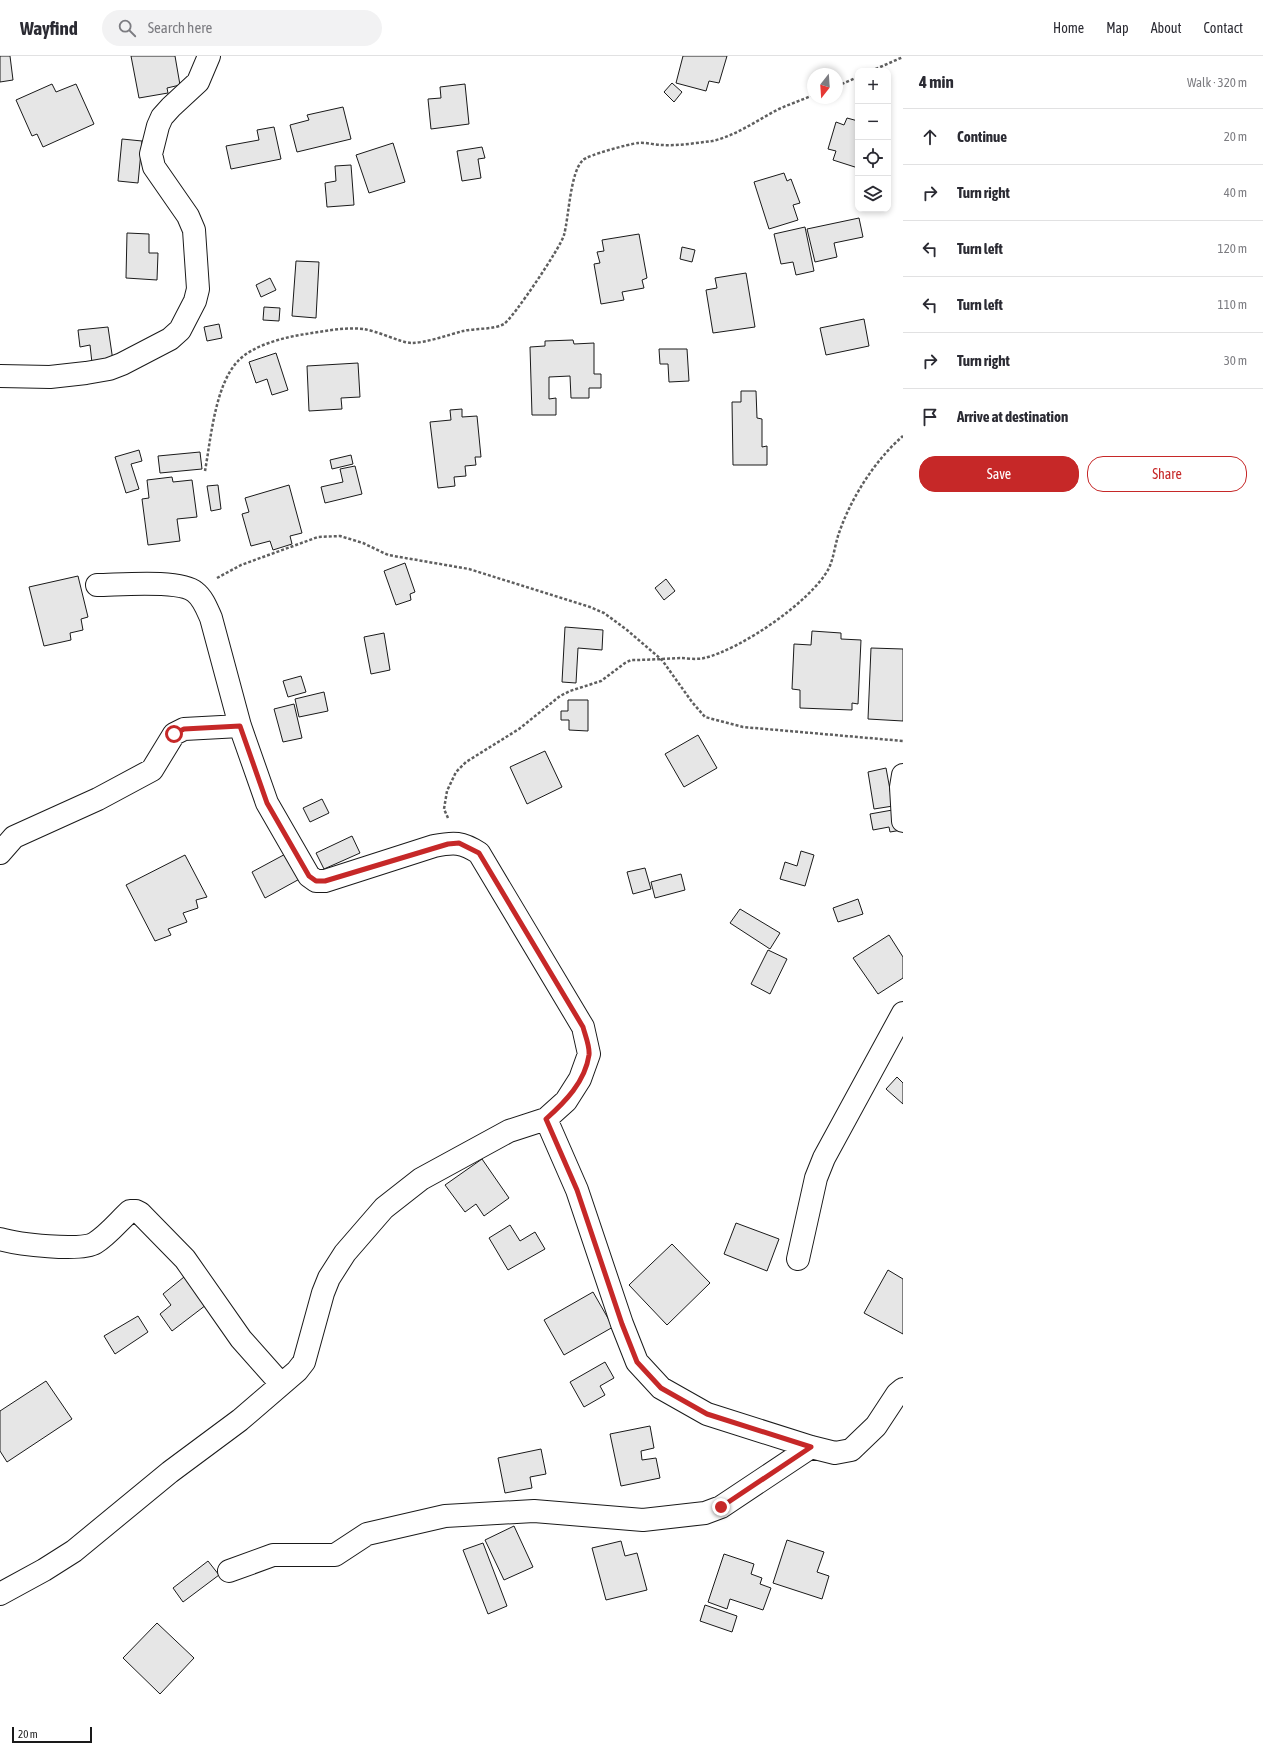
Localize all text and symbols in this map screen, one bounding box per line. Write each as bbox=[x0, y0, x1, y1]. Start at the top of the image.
search box bbox=[102, 10, 382, 46]
text: Wayfind bbox=[20, 17, 78, 39]
icon: search bbox=[116, 17, 138, 39]
text: Search here bbox=[148, 19, 212, 36]
text: Home bbox=[1053, 20, 1084, 36]
text: Map bbox=[1106, 20, 1129, 36]
text: About bbox=[1151, 20, 1182, 36]
text: Contact bbox=[1204, 20, 1243, 36]
north arrow bbox=[807, 68, 843, 104]
map controls bbox=[855, 68, 891, 212]
button: + bbox=[855, 68, 891, 104]
text: 4 min bbox=[919, 72, 954, 92]
text: Walk · 320 m bbox=[1187, 75, 1247, 90]
button: − bbox=[855, 104, 891, 140]
icon: ahead bbox=[919, 126, 941, 148]
text: Continue bbox=[957, 128, 1007, 145]
text: 20 m bbox=[1224, 129, 1247, 144]
button: locate bbox=[855, 140, 891, 176]
button: layers bbox=[855, 176, 891, 212]
icon: right bbox=[919, 182, 941, 204]
text: Turn right bbox=[957, 184, 1010, 201]
text: 40 m bbox=[1224, 185, 1247, 200]
icon: left bbox=[919, 238, 941, 260]
text: Turn left bbox=[957, 240, 1003, 257]
text: 120 m bbox=[1218, 241, 1247, 256]
icon: left bbox=[919, 294, 941, 316]
text: Turn left bbox=[957, 296, 1003, 313]
text: 110 m bbox=[1218, 297, 1247, 312]
icon: right bbox=[919, 350, 941, 372]
text: Turn right bbox=[957, 352, 1010, 369]
text: 30 m bbox=[1224, 353, 1247, 368]
icon: arrive bbox=[919, 406, 941, 428]
text: Arrive at destination bbox=[957, 408, 1068, 425]
button: Save bbox=[919, 456, 1079, 492]
button: Share bbox=[1087, 456, 1247, 492]
route start bbox=[165, 725, 183, 743]
route end bbox=[712, 1498, 730, 1516]
scale bar bbox=[12, 1725, 92, 1744]
text: 20 m bbox=[18, 1728, 38, 1740]

